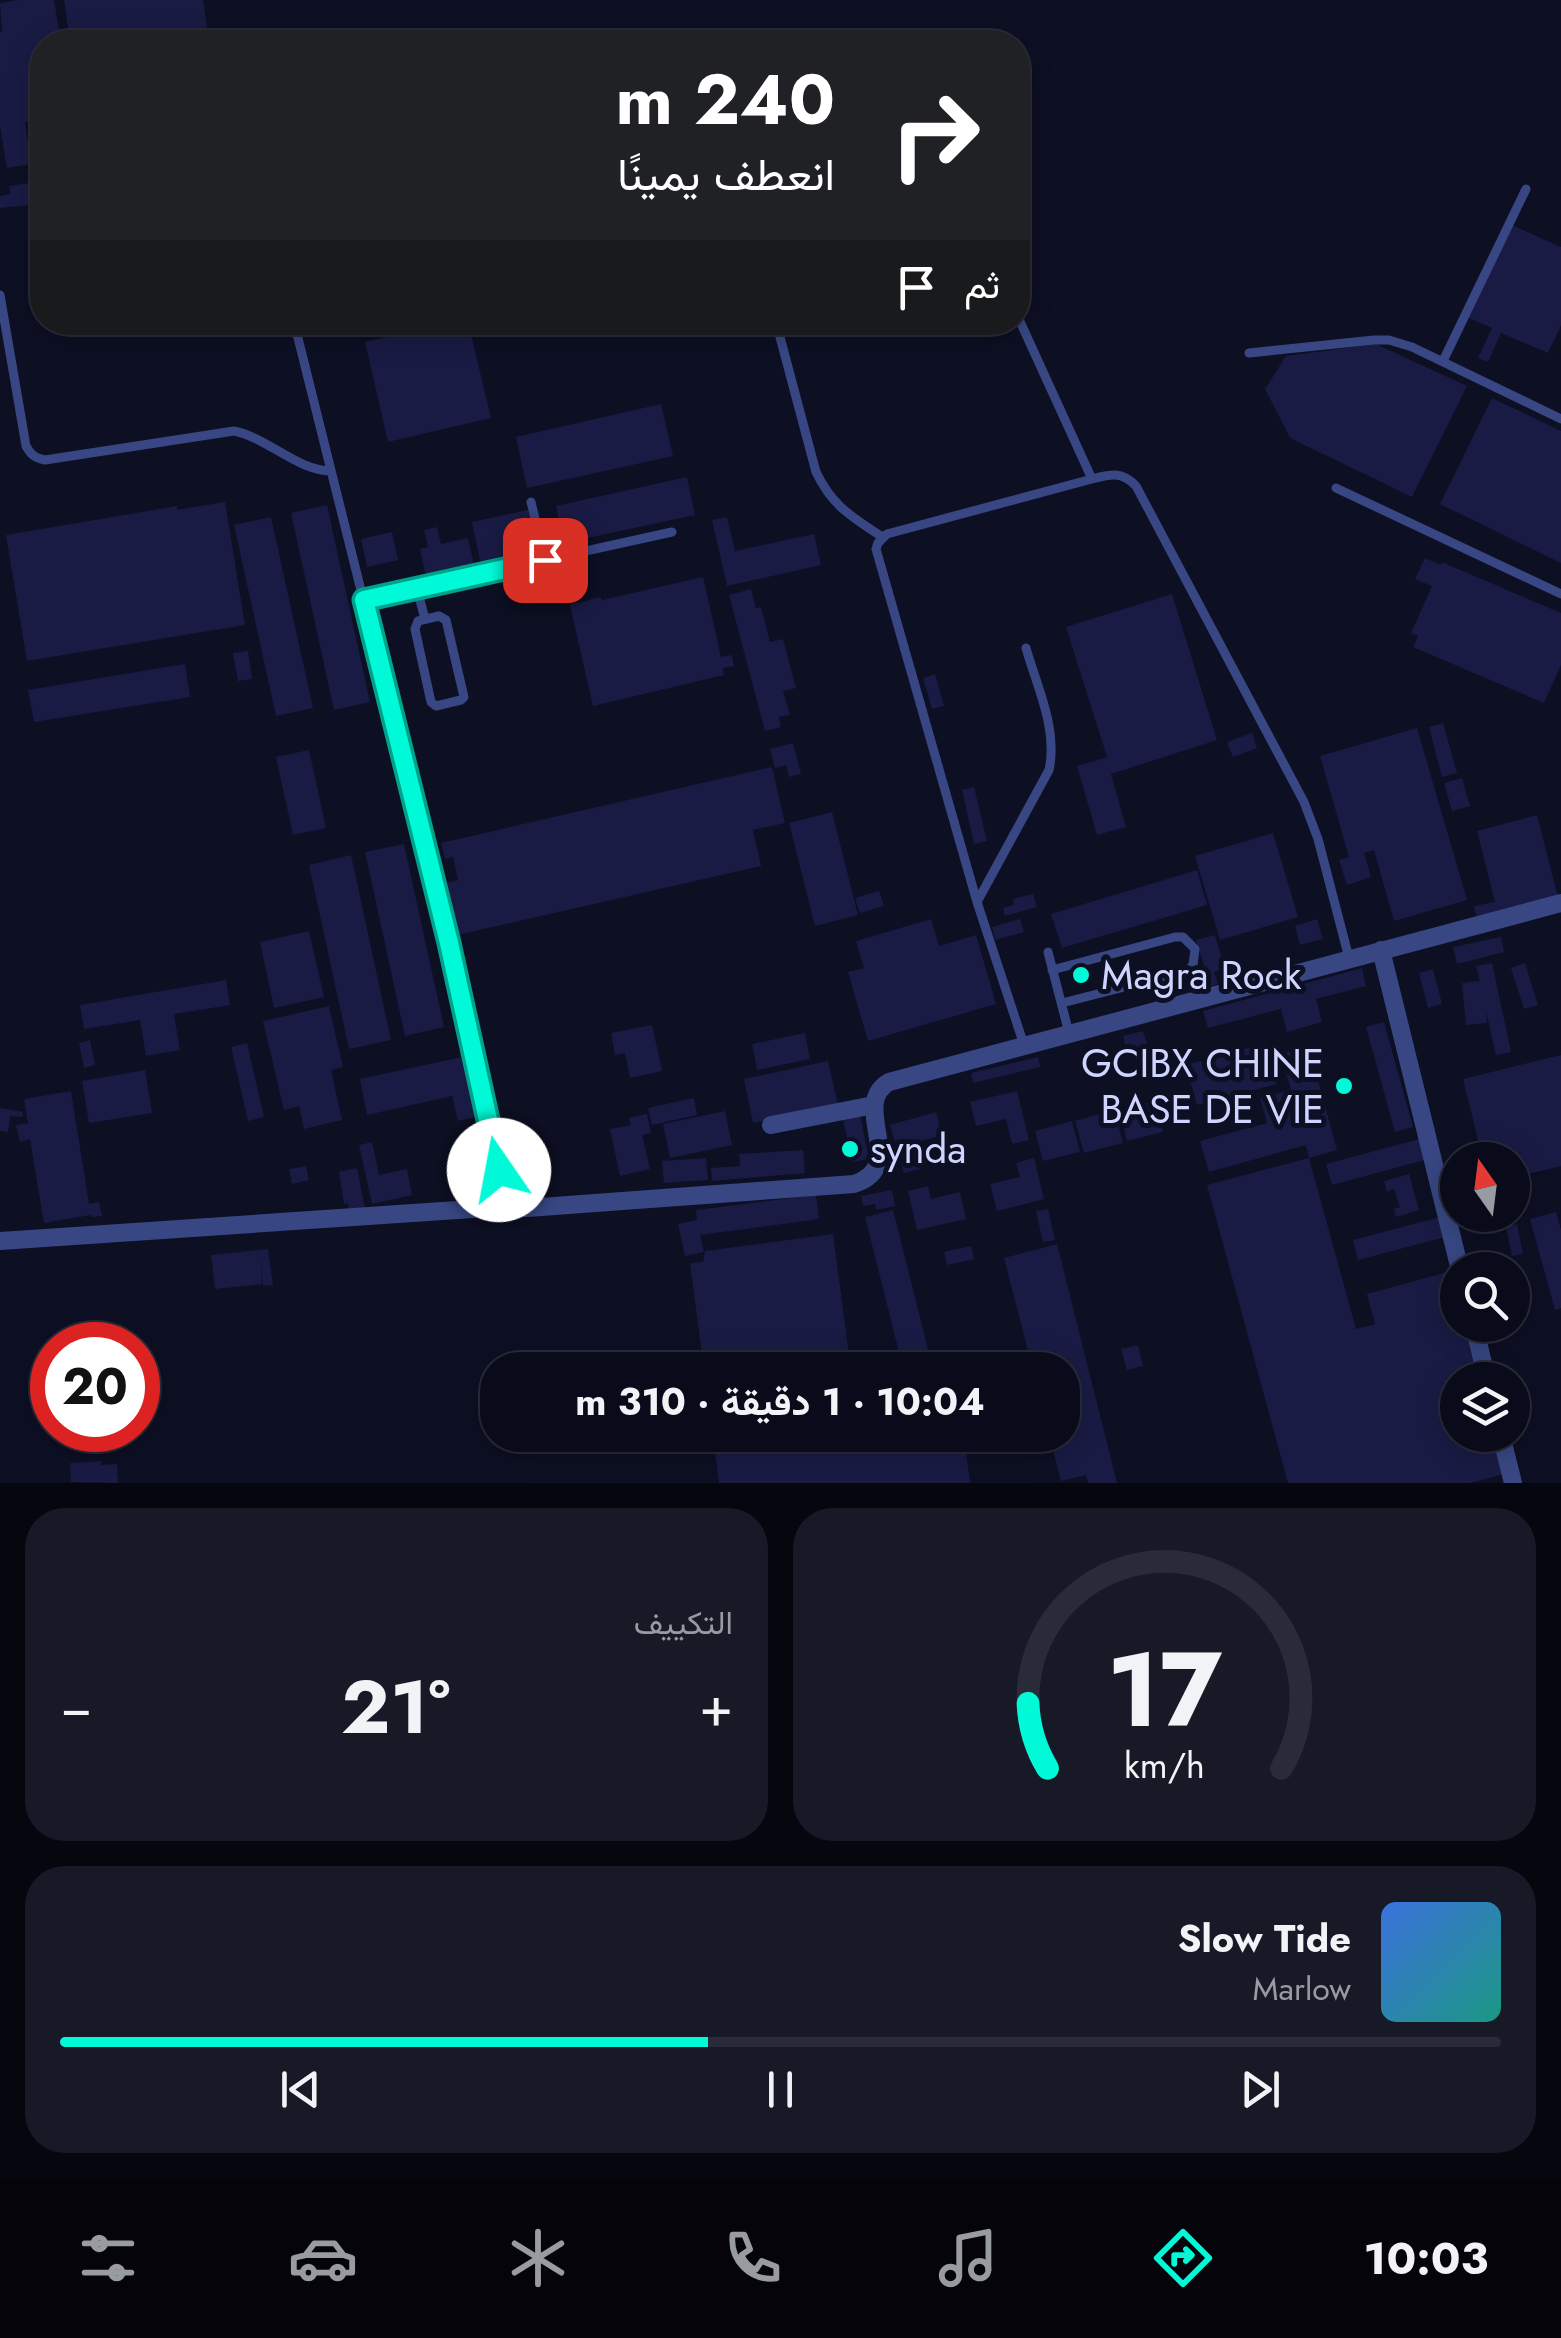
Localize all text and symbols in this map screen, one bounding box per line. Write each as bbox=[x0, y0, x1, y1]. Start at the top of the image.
text: 240 m bbox=[615, 49, 835, 150]
icon: right bbox=[870, 70, 1000, 200]
text: انعطف يمينًا bbox=[617, 142, 835, 207]
text: ثم bbox=[964, 257, 1000, 312]
icon: arrive bbox=[889, 260, 944, 315]
pin bbox=[503, 518, 588, 603]
icon: arrive bbox=[518, 533, 573, 588]
place label: Magra Rock bbox=[1101, 946, 1302, 1004]
marker: Magra Rock bbox=[1070, 964, 1092, 986]
place label: GCIBX CHINE BASE DE VIE bbox=[1081, 1034, 1324, 1138]
marker: GCIBX CHINE BASE DE VIE bbox=[1333, 1075, 1355, 1097]
position arrow bbox=[447, 1118, 551, 1222]
place label: synda bbox=[870, 1120, 967, 1178]
marker: synda bbox=[839, 1138, 861, 1160]
north arrow bbox=[1440, 1142, 1530, 1232]
map controls bbox=[1440, 1142, 1530, 1452]
button: search bbox=[1440, 1252, 1530, 1342]
speed limit sign: 20 bbox=[30, 1322, 160, 1452]
button: layers bbox=[1440, 1362, 1530, 1452]
text: 10:04 · 1 دقيقة · 310 m bbox=[575, 1374, 985, 1429]
text: التكييف bbox=[634, 1600, 733, 1646]
text: 17 bbox=[1107, 1615, 1223, 1765]
text: 21° bbox=[341, 1653, 451, 1761]
text: − bbox=[60, 1667, 92, 1747]
text: + bbox=[699, 1667, 733, 1747]
text: km/h bbox=[1124, 1740, 1205, 1791]
text: Slow Tide bbox=[1178, 1911, 1351, 1966]
text: Marlow bbox=[1253, 1966, 1351, 2012]
icon: previous bbox=[273, 2062, 328, 2117]
icon: pause bbox=[753, 2062, 808, 2117]
icon: next bbox=[1233, 2062, 1288, 2117]
icon: filters bbox=[73, 2223, 143, 2293]
icon: car bbox=[288, 2223, 358, 2293]
icon: climate bbox=[503, 2223, 573, 2293]
icon: phone bbox=[718, 2223, 788, 2293]
icon: music bbox=[933, 2223, 1003, 2293]
icon: directions bbox=[1148, 2223, 1218, 2293]
text: 10:03 bbox=[1364, 2226, 1488, 2291]

